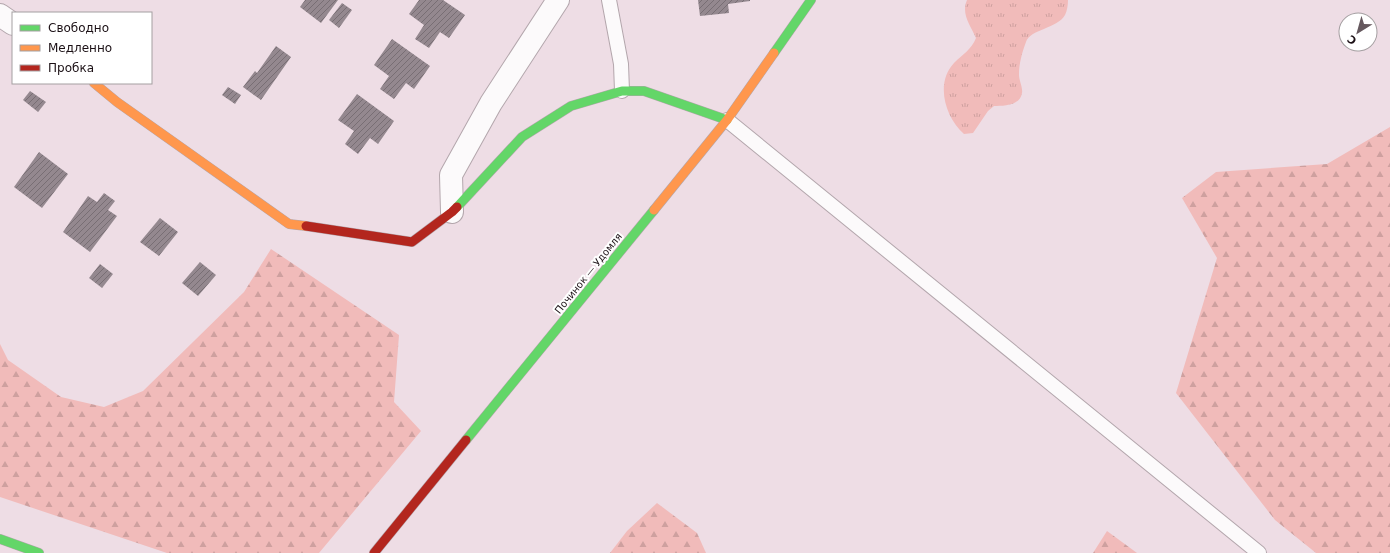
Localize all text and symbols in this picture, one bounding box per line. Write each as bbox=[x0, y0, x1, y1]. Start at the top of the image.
legend bbox=[12, 12, 152, 84]
north arrow bbox=[1338, 12, 1378, 52]
text: Свободно bbox=[48, 21, 109, 35]
text: С bbox=[1345, 32, 1359, 47]
text: Медленно bbox=[48, 41, 112, 55]
text: Пробка bbox=[48, 61, 94, 75]
street label: Починок — Удомля bbox=[553, 231, 624, 316]

